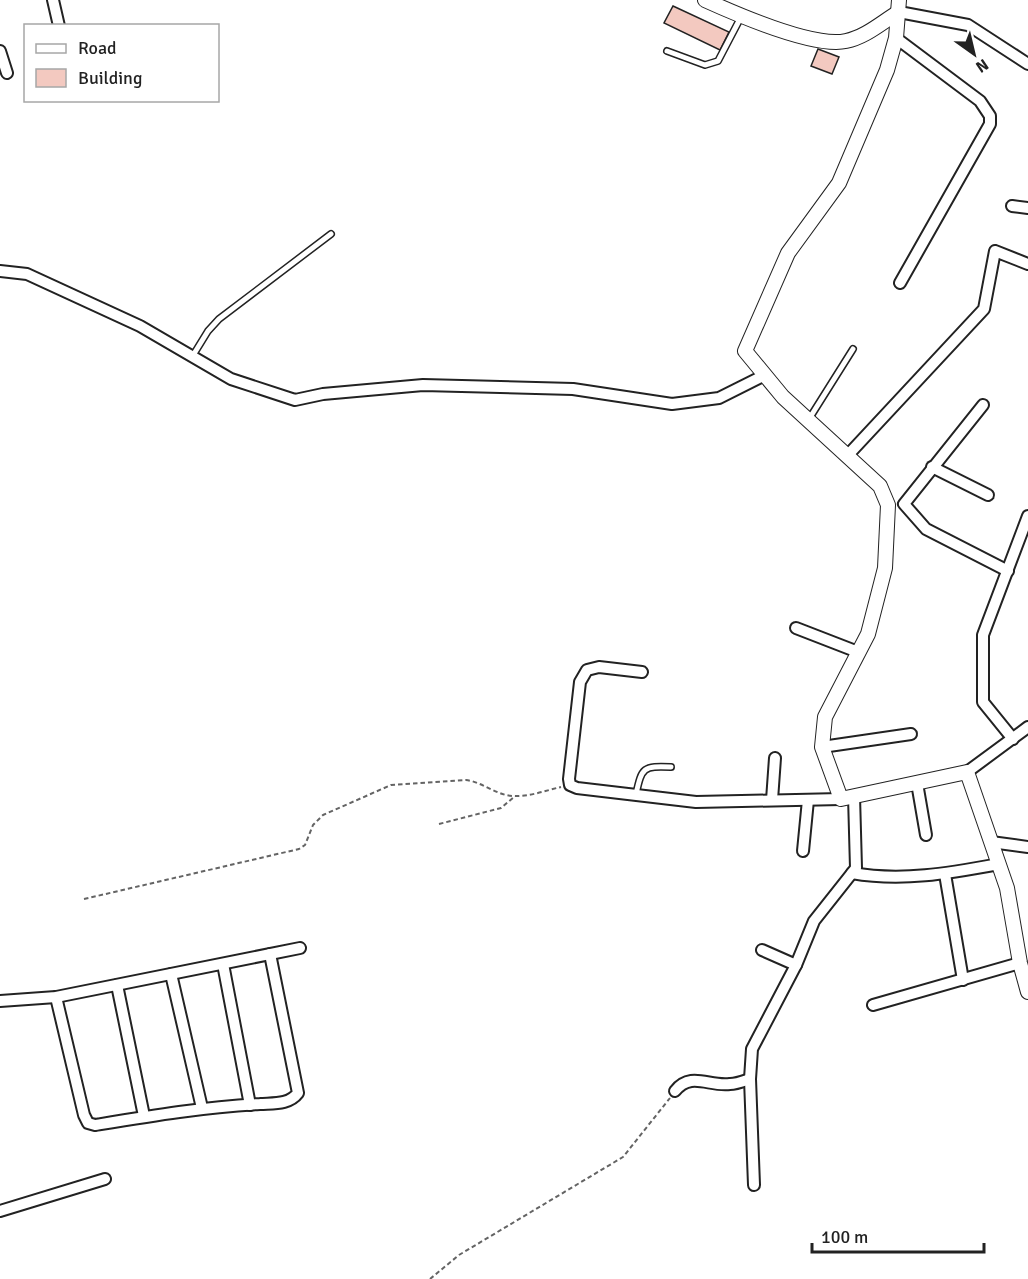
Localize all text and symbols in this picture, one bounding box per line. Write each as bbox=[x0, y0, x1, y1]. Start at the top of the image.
legend bbox=[24, 24, 219, 102]
north arrow bbox=[944, 24, 1004, 84]
text: Road bbox=[78, 37, 117, 59]
text: N bbox=[972, 54, 992, 77]
text: Building bbox=[78, 67, 142, 89]
scale bar bbox=[812, 1216, 984, 1254]
text: 100 m bbox=[821, 1226, 868, 1248]

